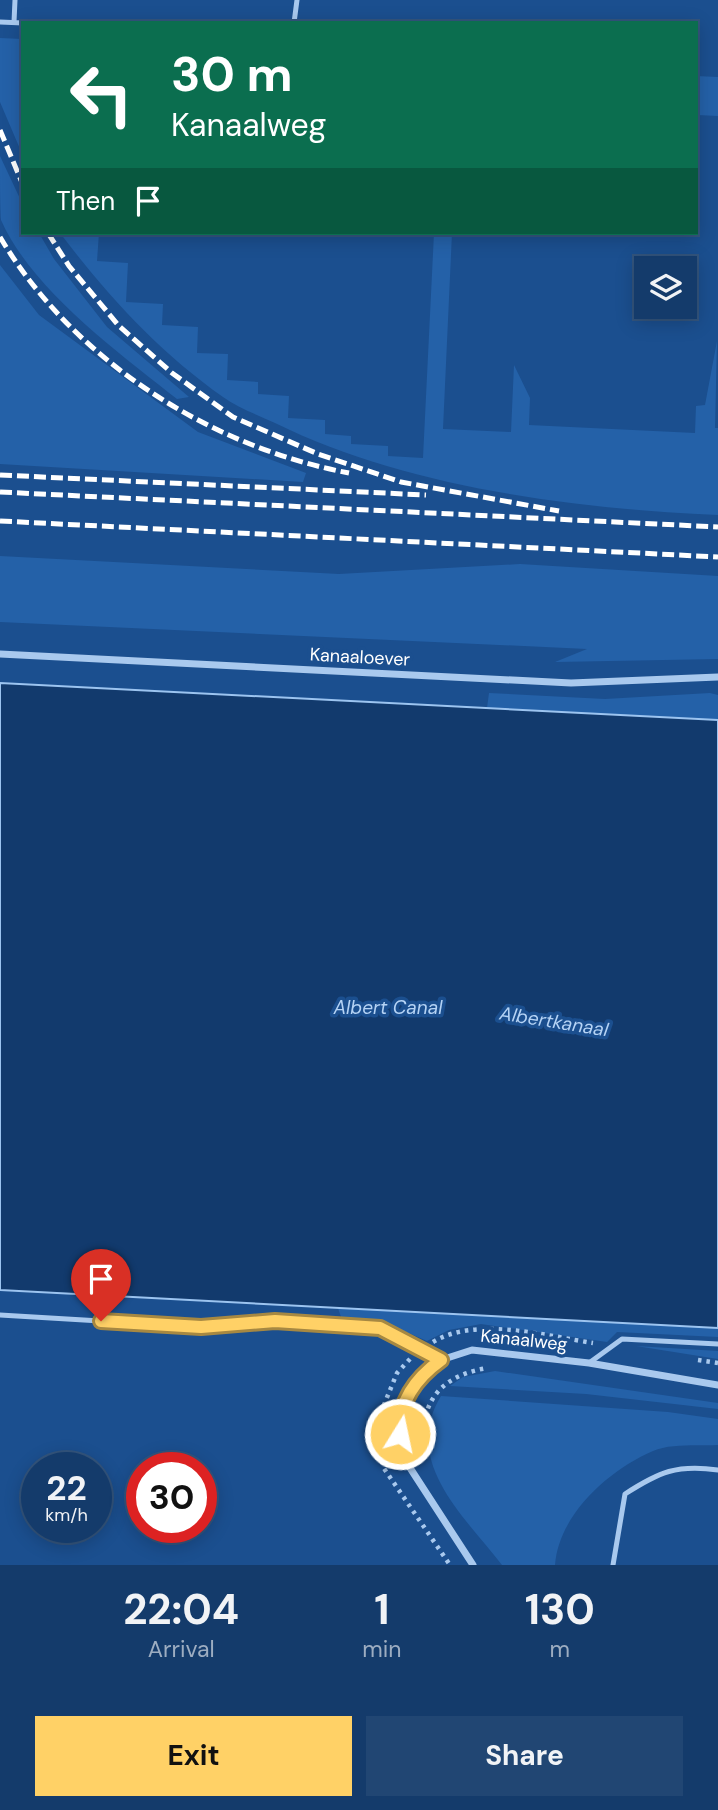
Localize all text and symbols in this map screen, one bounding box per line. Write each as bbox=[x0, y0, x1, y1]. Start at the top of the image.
text: 30 m bbox=[171, 42, 293, 106]
icon: left bbox=[56, 49, 147, 140]
text: Kanaalweg bbox=[171, 104, 326, 146]
icon: arrive bbox=[129, 182, 167, 220]
text: Then bbox=[56, 184, 115, 218]
map controls bbox=[634, 256, 697, 319]
button: layers bbox=[634, 256, 697, 319]
street label: Kanaaloever bbox=[309, 642, 411, 672]
water label: Albert Canal bbox=[332, 995, 443, 1020]
water label: Albertkanaal bbox=[497, 1000, 611, 1043]
pin bbox=[71, 1249, 131, 1321]
icon: arrive bbox=[82, 1260, 120, 1298]
street label: Kanaalweg bbox=[479, 1323, 569, 1357]
position arrow bbox=[363, 1397, 437, 1471]
speed limit sign: 30 bbox=[126, 1452, 217, 1543]
text: 22 bbox=[46, 1465, 87, 1511]
text: km/h bbox=[45, 1503, 88, 1527]
text: 22:04 bbox=[123, 1582, 239, 1637]
text: 1 bbox=[374, 1582, 390, 1637]
text: 130 bbox=[525, 1582, 595, 1637]
text: Arrival bbox=[148, 1634, 215, 1664]
text: min bbox=[362, 1634, 402, 1664]
text: m bbox=[550, 1634, 570, 1664]
button: Exit bbox=[35, 1716, 352, 1796]
button: Share bbox=[366, 1716, 683, 1796]

